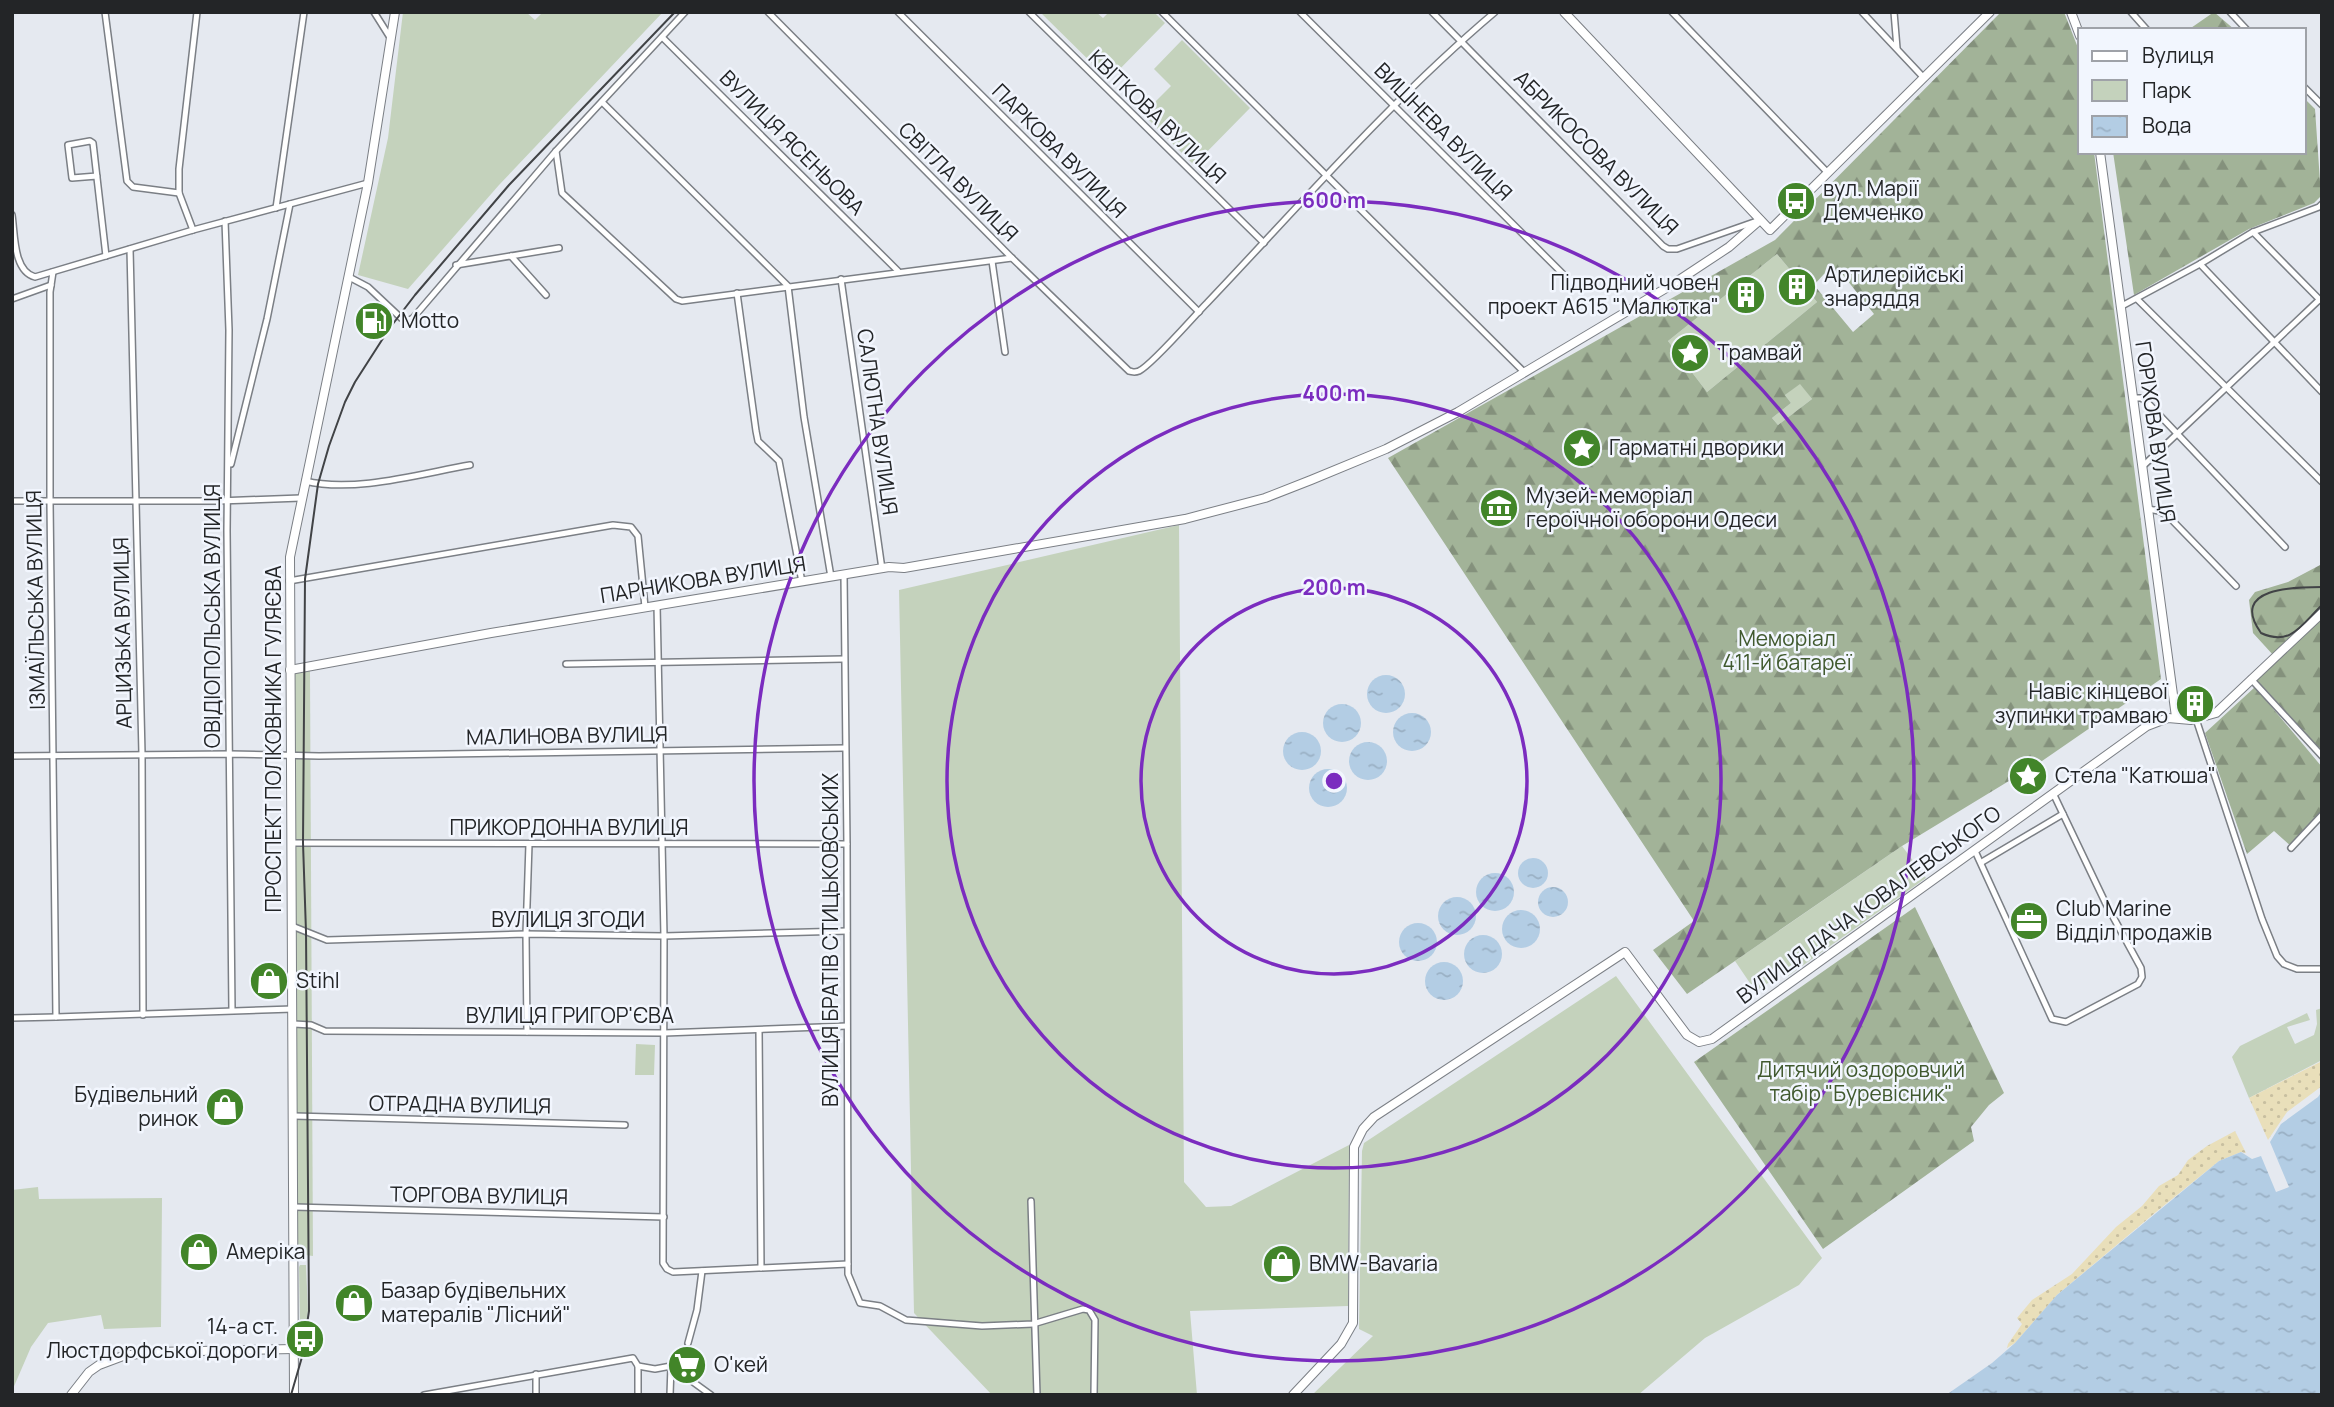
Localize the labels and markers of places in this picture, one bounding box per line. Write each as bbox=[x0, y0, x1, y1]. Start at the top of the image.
place label: вул. Марії Демченко bbox=[1823, 174, 1924, 226]
bus stop icon: вул. Марії Демченко bbox=[1775, 180, 1817, 222]
place label: Артилерійські знаряддя bbox=[1824, 260, 1964, 312]
building icon: Артилерійські знаряддя bbox=[1776, 266, 1818, 308]
place label: Підводний човен проект А615 "Малютка" bbox=[1488, 268, 1719, 320]
building icon: Підводний човен проект А615 "Малютка" bbox=[1725, 274, 1767, 316]
fuel station icon: Motto bbox=[353, 300, 395, 342]
place label: Motto bbox=[401, 306, 459, 334]
place icon: Трамвай bbox=[1669, 332, 1711, 374]
place label: Трамвай bbox=[1717, 338, 1802, 366]
place icon: Гарматні дворики bbox=[1561, 427, 1603, 469]
place label: Гарматні дворики bbox=[1609, 433, 1784, 461]
place label: Музей-меморіал героїчної оборони Одеси bbox=[1526, 481, 1777, 533]
museum icon: Музей-меморіал героїчної оборони Одеси bbox=[1478, 487, 1520, 529]
place label: Навіс кінцевої зупинки трамваю bbox=[1995, 677, 2169, 729]
building icon: Навіс кінцевої зупинки трамваю bbox=[2174, 683, 2216, 725]
place icon: Стела "Катюша" bbox=[2007, 755, 2049, 797]
place label: Стела "Катюша" bbox=[2055, 761, 2216, 789]
centre of rings bbox=[1322, 769, 1346, 793]
place label: Club Marine Відділ продажів bbox=[2056, 894, 2212, 946]
office icon: Club Marine Відділ продажів bbox=[2008, 900, 2050, 942]
shop icon: Stihl bbox=[248, 960, 290, 1002]
place label: Stihl bbox=[296, 966, 340, 994]
place label: Будівельний ринок bbox=[74, 1080, 199, 1132]
shop icon: Будівельний ринок bbox=[204, 1086, 246, 1128]
shop icon: Амеріка bbox=[178, 1231, 220, 1273]
place label: Амеріка bbox=[226, 1237, 306, 1265]
shop icon: BMW-Bavaria bbox=[1261, 1243, 1303, 1285]
place label: BMW-Bavaria bbox=[1309, 1249, 1438, 1277]
place label: Базар будівельних матералів "Лісний" bbox=[381, 1276, 571, 1328]
shop icon: Базар будівельних матералів "Лісний" bbox=[333, 1282, 375, 1324]
place label: 14-а ст. Люстдорфської дороги bbox=[46, 1312, 278, 1364]
bus stop icon: 14-а ст. Люстдорфської дороги bbox=[284, 1318, 326, 1360]
supermarket icon: О'кей bbox=[666, 1344, 708, 1386]
place label: О'кей bbox=[714, 1350, 768, 1378]

